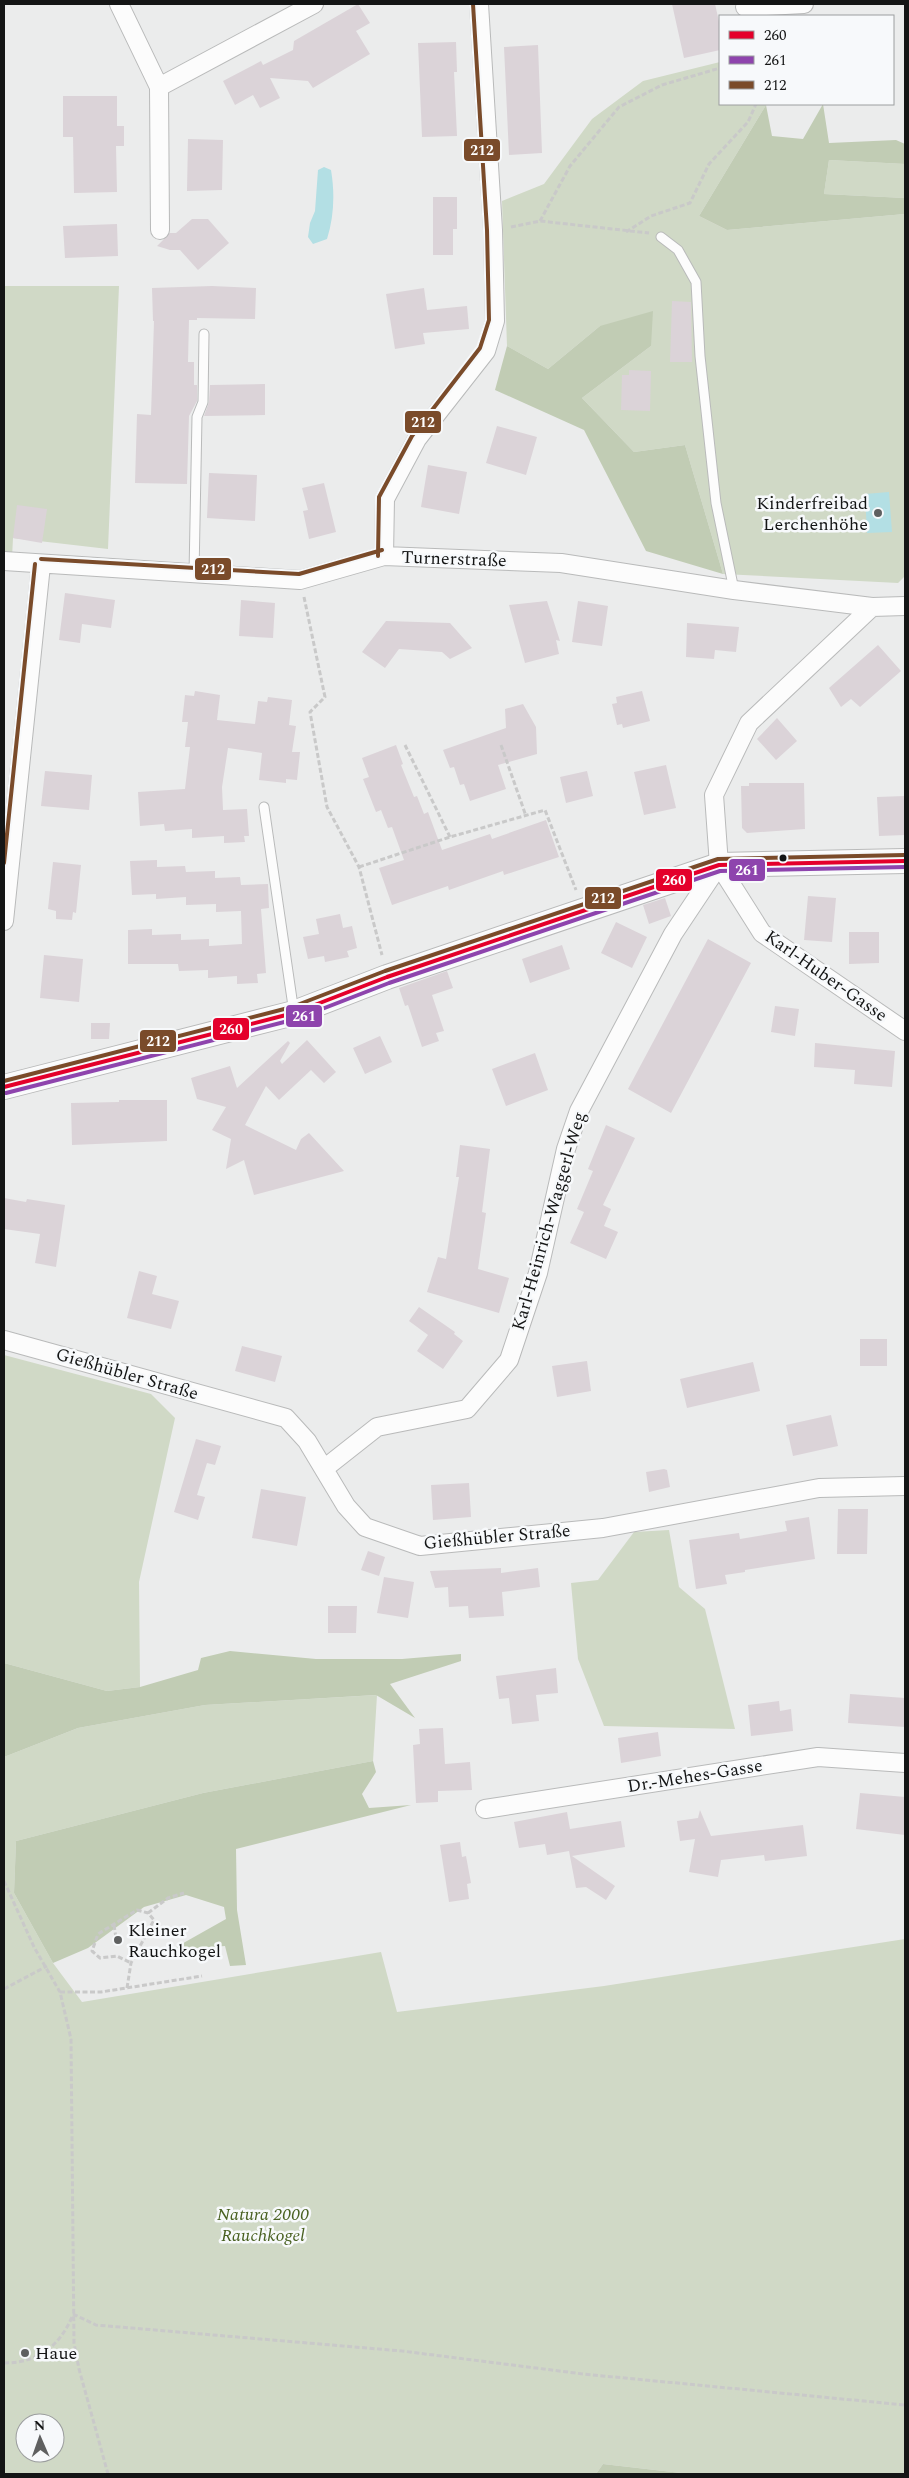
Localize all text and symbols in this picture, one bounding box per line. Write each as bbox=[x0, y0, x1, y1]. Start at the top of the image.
legend bbox=[719, 15, 894, 105]
text: 260 bbox=[764, 24, 787, 47]
text: 261 bbox=[764, 49, 787, 72]
text: 212 bbox=[764, 74, 787, 97]
line badge: 212 bbox=[463, 138, 501, 162]
text: 212 bbox=[470, 140, 494, 161]
line badge: 212 bbox=[404, 410, 442, 434]
text: 212 bbox=[411, 412, 435, 433]
place label: Kinderfreibad Lerchenhöhe bbox=[756, 490, 868, 538]
marker: Kinderfreibad Lerchenhöhe bbox=[872, 507, 884, 519]
street label: Turnerstraße bbox=[401, 544, 507, 574]
line badge: 212 bbox=[194, 557, 232, 581]
text: 212 bbox=[201, 559, 225, 580]
unlabelled marker bbox=[778, 853, 788, 863]
line badge: 261 bbox=[728, 858, 766, 882]
text: 261 bbox=[735, 860, 759, 881]
line badge: 260 bbox=[655, 868, 693, 892]
text: 260 bbox=[662, 870, 686, 891]
line badge: 212 bbox=[584, 886, 622, 910]
text: 212 bbox=[591, 888, 615, 909]
street label: Karl-Huber-Gasse bbox=[759, 923, 893, 1029]
line badge: 261 bbox=[285, 1004, 323, 1028]
text: 261 bbox=[292, 1006, 316, 1027]
line badge: 260 bbox=[212, 1017, 250, 1041]
text: 260 bbox=[219, 1019, 243, 1040]
line badge: 212 bbox=[139, 1029, 177, 1053]
text: 212 bbox=[146, 1031, 170, 1052]
street label: Karl-Heinrich-Waggerl-Weg bbox=[505, 1108, 593, 1334]
street label: Gießhübler Straße bbox=[52, 1341, 202, 1407]
street label: Gießhübler Straße bbox=[422, 1517, 572, 1557]
street label: Dr.-Mehes-Gasse bbox=[625, 1752, 765, 1800]
place label: Kleiner Rauchkogel bbox=[128, 1917, 221, 1965]
marker: Kleiner Rauchkogel bbox=[112, 1934, 124, 1946]
park label: Natura 2000 Rauchkogel bbox=[217, 2201, 309, 2249]
place label: Haue bbox=[35, 2340, 77, 2367]
marker: Haue bbox=[19, 2347, 31, 2359]
north arrow bbox=[15, 2413, 65, 2463]
text: N bbox=[33, 2415, 46, 2436]

